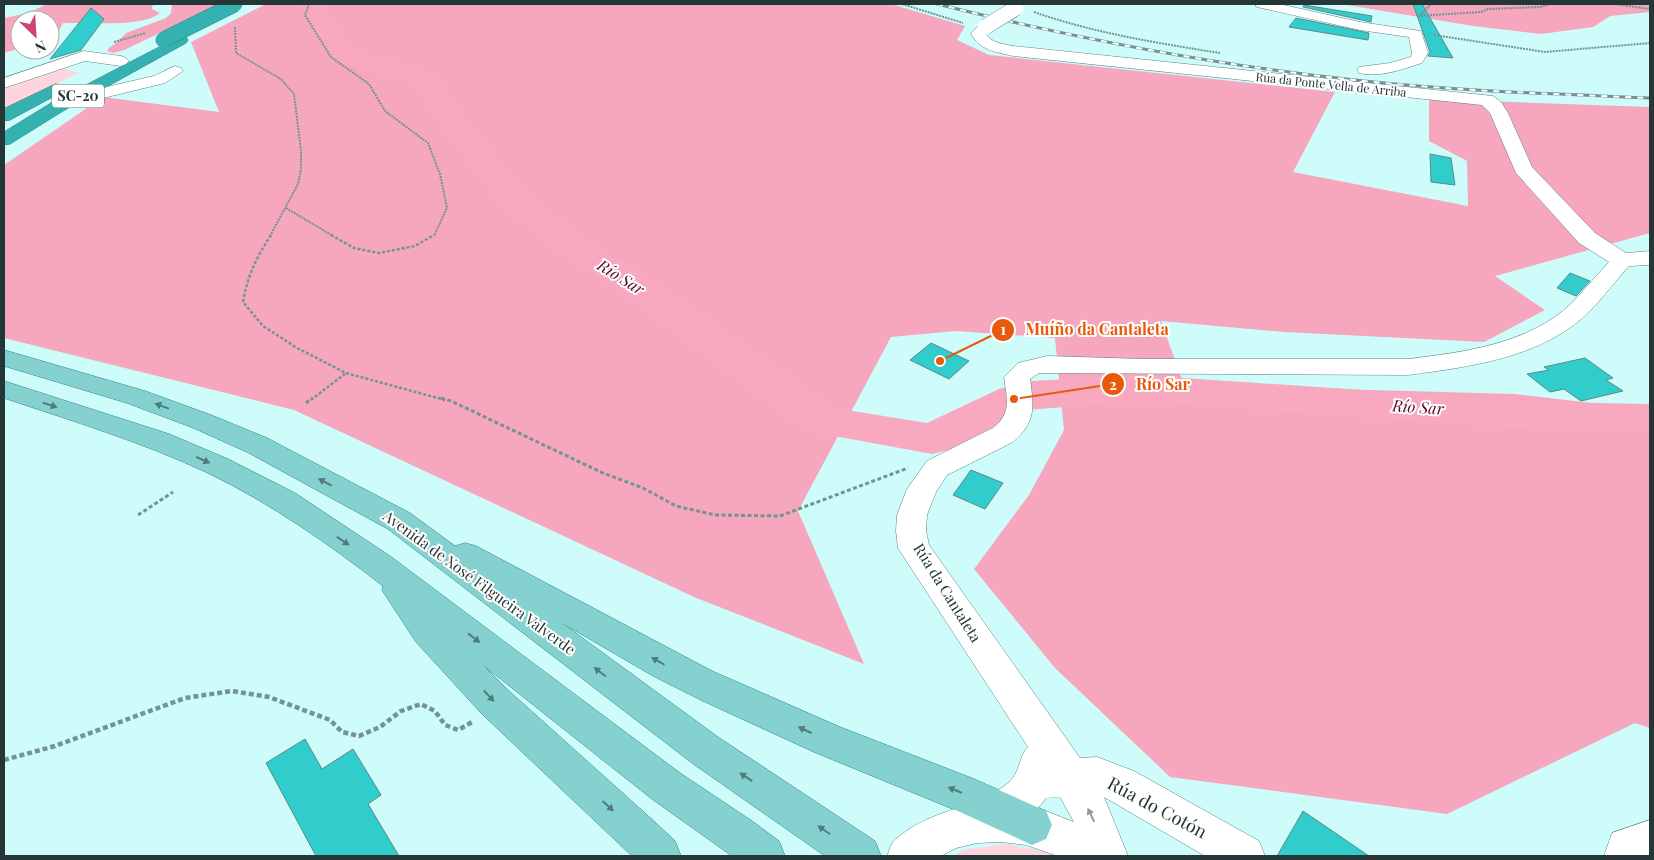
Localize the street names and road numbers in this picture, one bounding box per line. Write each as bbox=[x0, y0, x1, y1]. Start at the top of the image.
street label: Rúa da Ponte Vella de Arriba bbox=[1255, 68, 1407, 100]
road number: SC-20 bbox=[52, 84, 104, 108]
street label: Avenida de Xosé Filgueira Valverde bbox=[379, 505, 580, 659]
street label: Rúa da Cantaleta bbox=[909, 539, 987, 646]
street label: Rúa do Cotón bbox=[1104, 771, 1212, 844]

